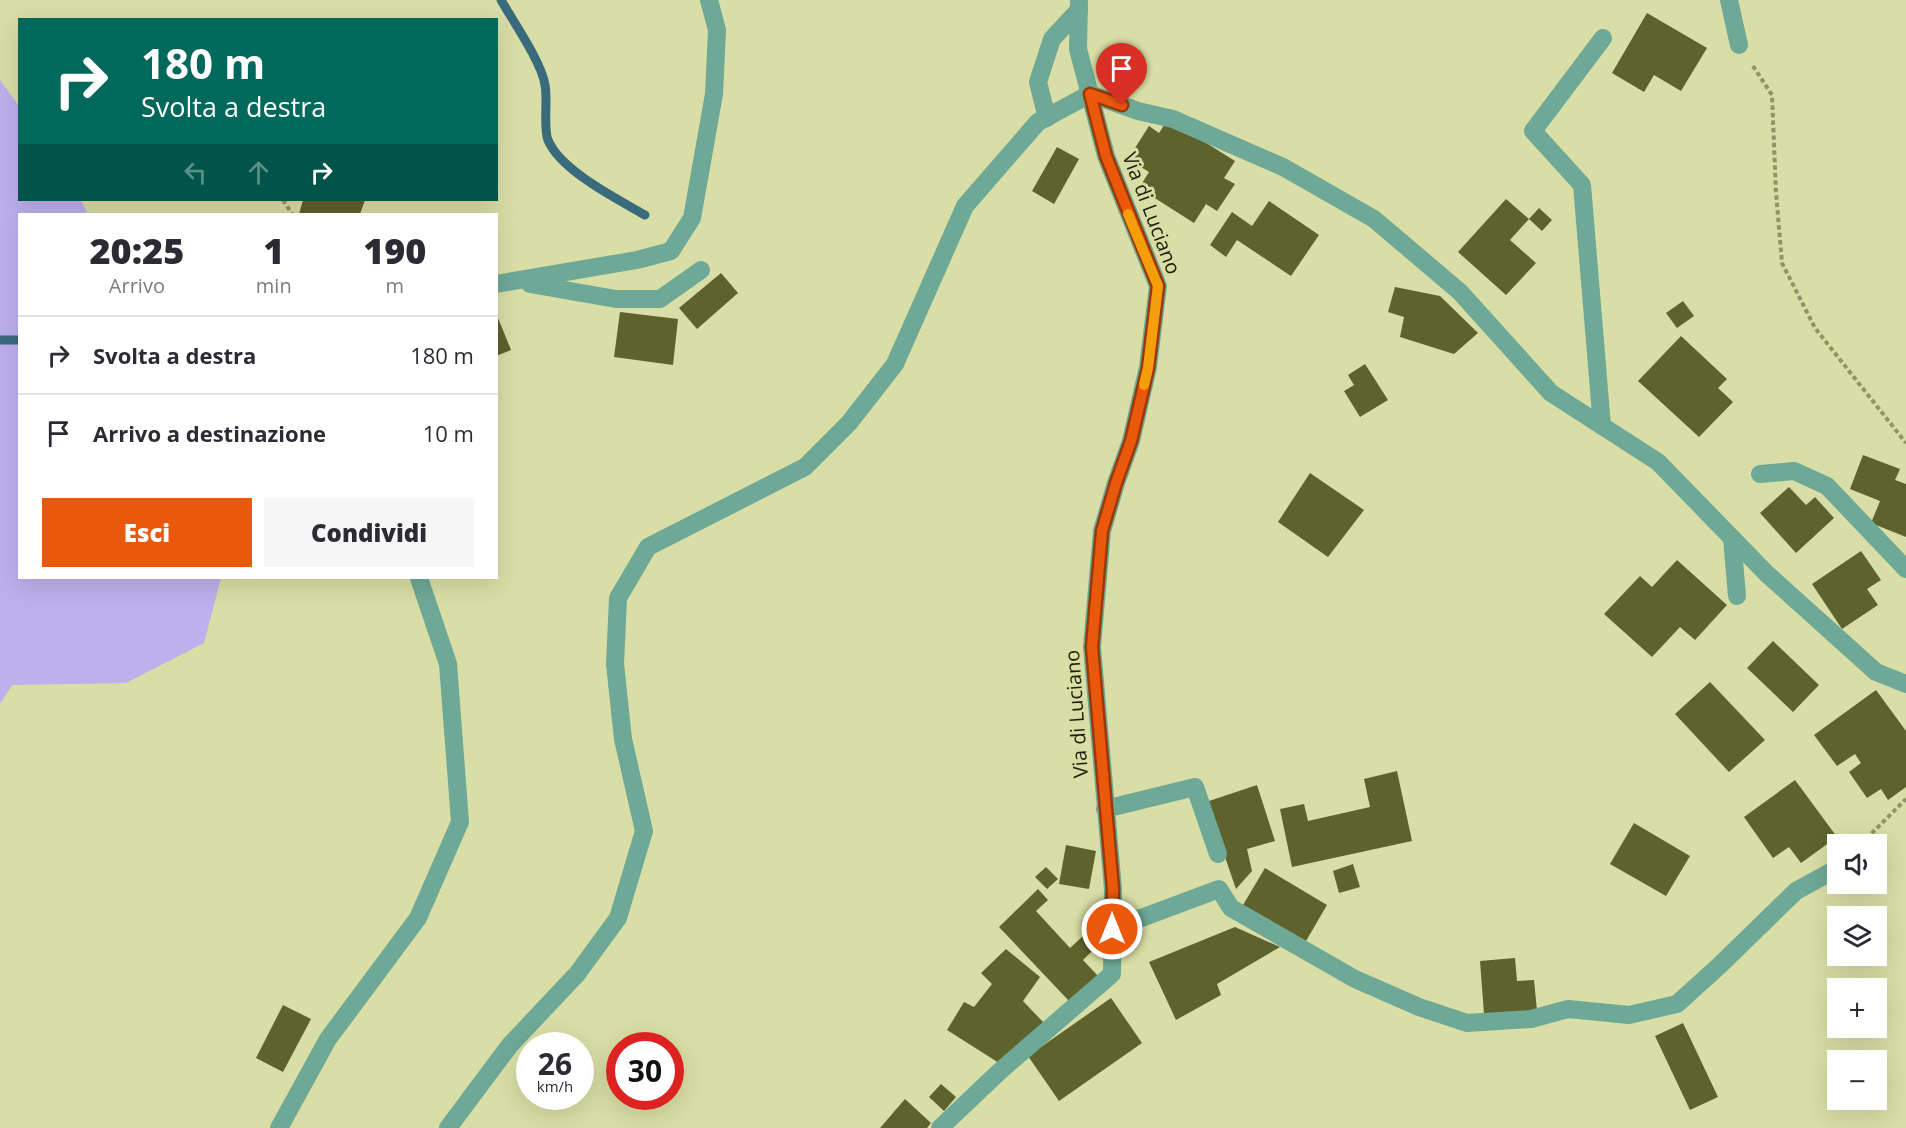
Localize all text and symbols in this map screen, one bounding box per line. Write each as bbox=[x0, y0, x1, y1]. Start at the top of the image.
text: 180 m bbox=[141, 34, 265, 91]
icon: right bbox=[42, 42, 120, 120]
pin bbox=[1096, 43, 1147, 105]
icon: arrive bbox=[1105, 52, 1138, 85]
text: Svolta a destra bbox=[141, 88, 326, 125]
street label: Via di Luciano bbox=[1116, 148, 1188, 278]
icon: left bbox=[179, 156, 212, 189]
icon: ahead bbox=[242, 156, 275, 189]
icon: right bbox=[305, 156, 338, 189]
text: 20:25 bbox=[90, 226, 184, 275]
text: 1 bbox=[263, 226, 284, 275]
text: 190 bbox=[363, 226, 426, 275]
text: Arrivo bbox=[109, 272, 165, 299]
text: min bbox=[256, 272, 292, 299]
text: m bbox=[386, 272, 404, 299]
icon: right bbox=[42, 339, 75, 372]
text: Svolta a destra bbox=[93, 340, 256, 370]
text: 180 m bbox=[410, 340, 474, 370]
icon: arrive bbox=[42, 417, 75, 450]
text: Arrivo a destinazione bbox=[93, 418, 326, 448]
text: 10 m bbox=[423, 418, 474, 448]
button: Esci bbox=[42, 498, 252, 567]
button: Condividi bbox=[264, 498, 474, 567]
street label: Via di Luciano bbox=[1058, 649, 1094, 779]
map controls bbox=[1827, 834, 1887, 1110]
button: sound bbox=[1827, 834, 1887, 894]
position arrow bbox=[1080, 897, 1144, 961]
button: layers bbox=[1827, 906, 1887, 966]
button: + bbox=[1827, 978, 1887, 1038]
speed limit sign: 30 bbox=[606, 1032, 684, 1110]
text: 26 bbox=[538, 1043, 572, 1084]
button: − bbox=[1827, 1050, 1887, 1110]
text: km/h bbox=[537, 1076, 573, 1096]

